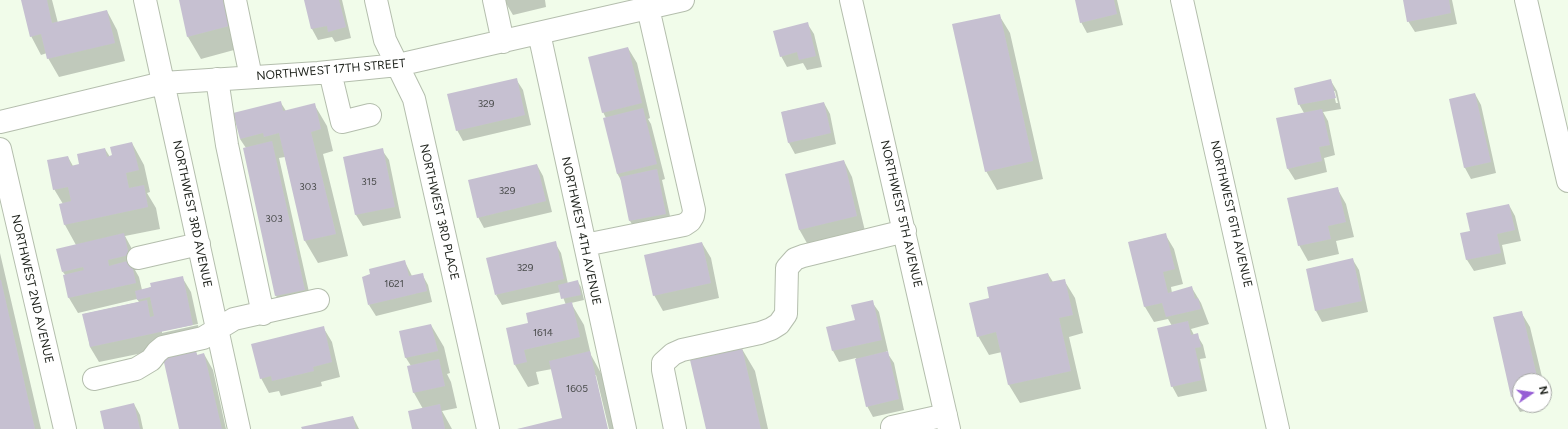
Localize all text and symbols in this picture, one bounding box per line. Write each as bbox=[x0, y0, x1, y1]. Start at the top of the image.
street label: NORTHWEST 17TH STREET bbox=[256, 56, 406, 84]
house number: 329 bbox=[478, 98, 494, 110]
street label: NORTHWEST 3RD AVENUE bbox=[169, 139, 215, 289]
street label: NORTHWEST 5TH AVENUE bbox=[877, 139, 925, 289]
street label: NORTHWEST 6TH AVENUE bbox=[1207, 139, 1255, 289]
street label: NORTHWEST 3RD PLACE bbox=[416, 142, 462, 282]
street label: NORTHWEST 4TH AVENUE bbox=[558, 156, 604, 306]
house number: 315 bbox=[361, 176, 377, 188]
house number: 303 bbox=[299, 181, 317, 193]
house number: 329 bbox=[499, 185, 515, 197]
street label: NORTHWEST 2ND AVENUE bbox=[8, 213, 56, 365]
house number: 303 bbox=[265, 213, 283, 225]
house number: 329 bbox=[517, 262, 533, 274]
house number: 1621 bbox=[384, 278, 404, 290]
house number: 1614 bbox=[533, 327, 553, 339]
north arrow bbox=[1512, 373, 1552, 413]
house number: 1605 bbox=[566, 383, 588, 395]
text: N bbox=[1536, 385, 1550, 396]

